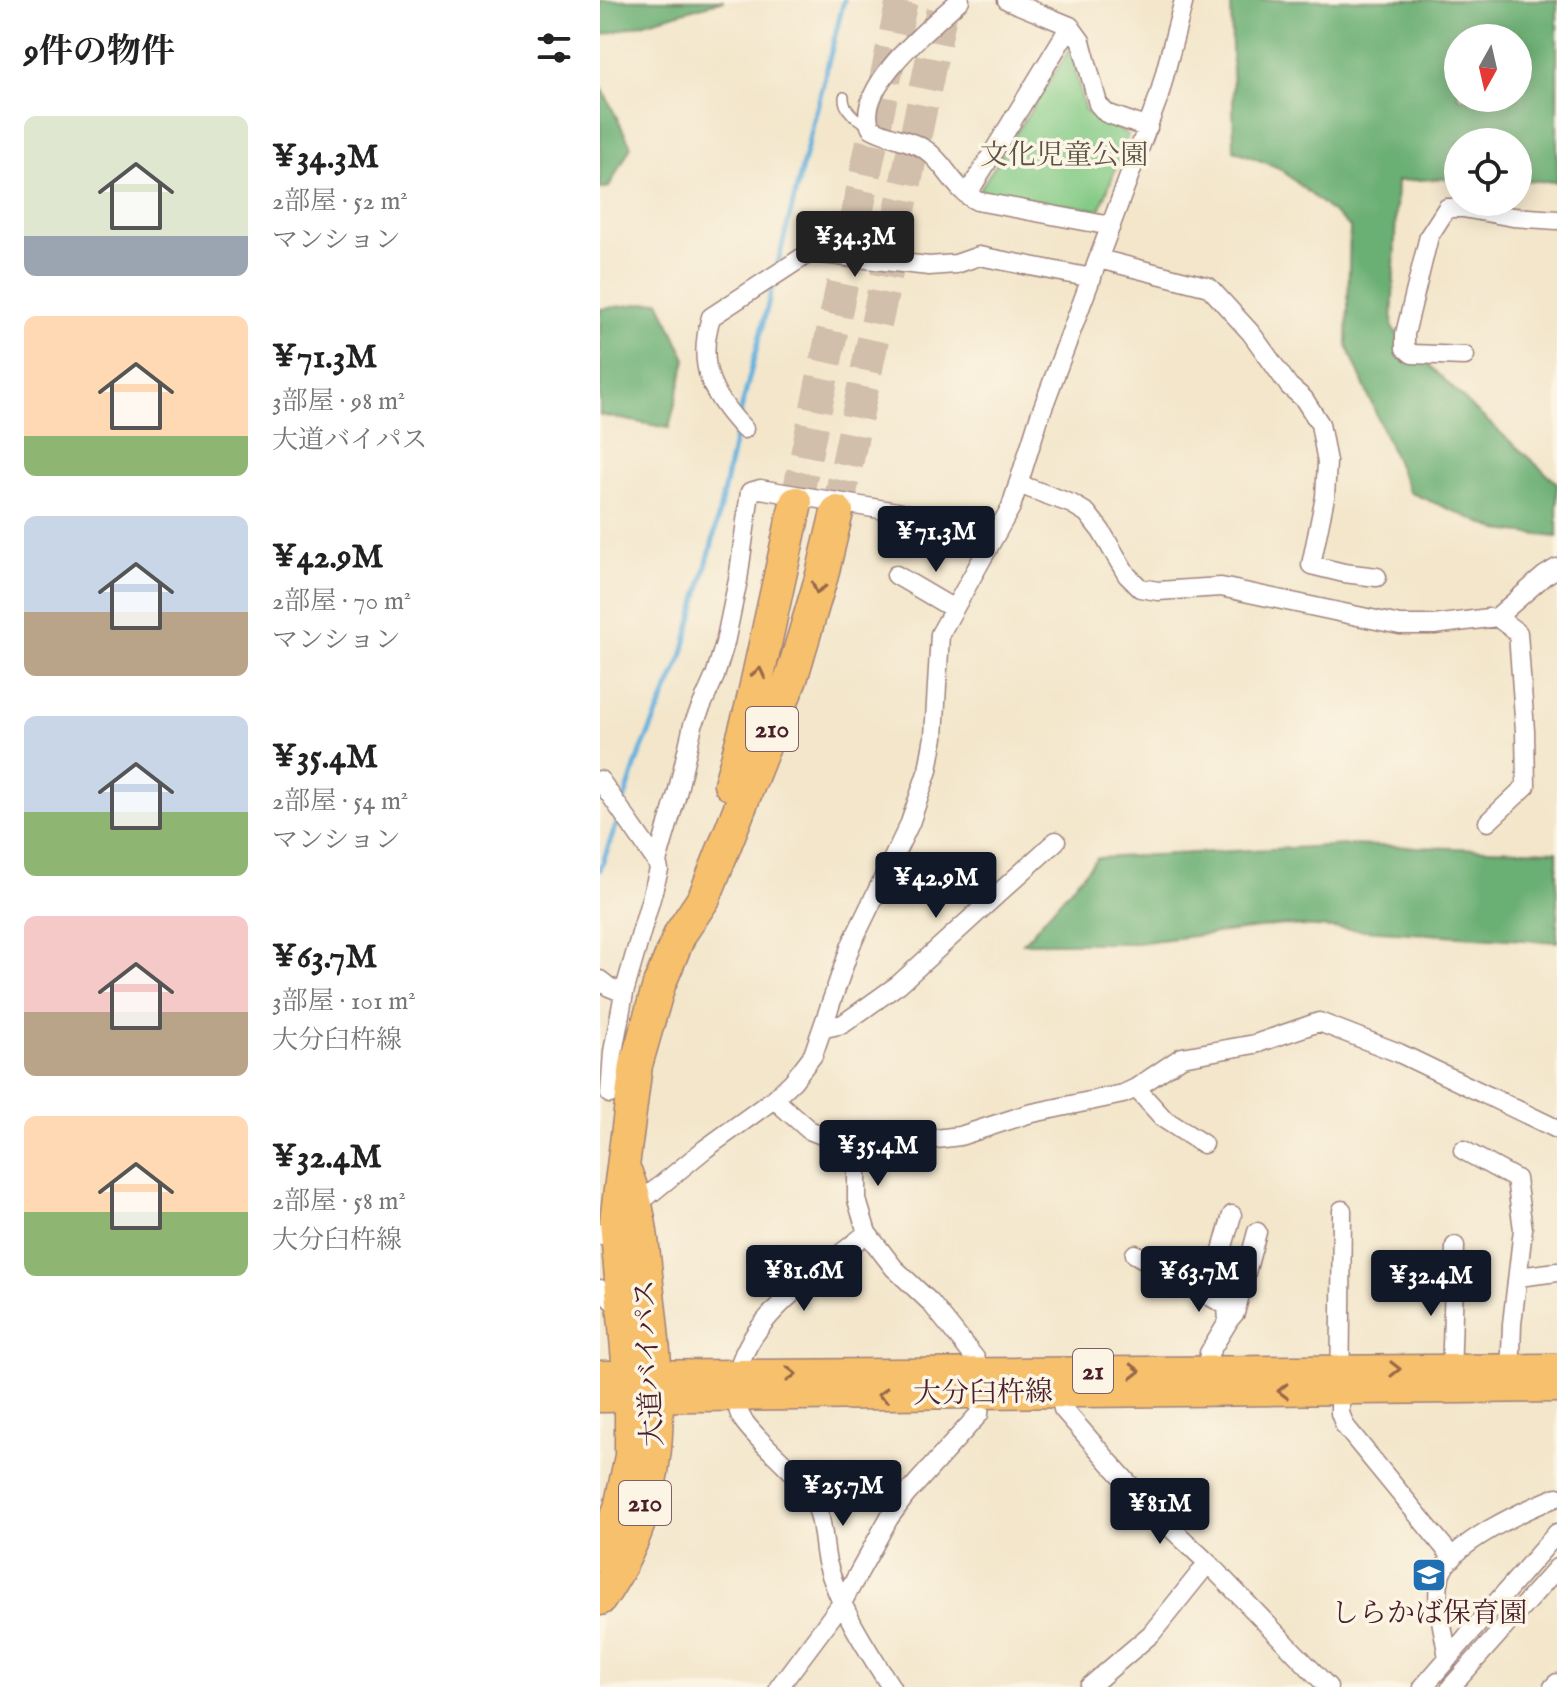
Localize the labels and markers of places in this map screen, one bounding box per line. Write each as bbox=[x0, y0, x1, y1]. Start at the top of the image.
pin: ¥34.3M bbox=[790, 211, 920, 279]
pin: ¥71.3M bbox=[871, 506, 1001, 574]
pin: ¥42.9M bbox=[871, 852, 1001, 920]
pin: ¥35.4M bbox=[813, 1120, 943, 1188]
pin: ¥81.6M bbox=[739, 1245, 869, 1313]
pin: ¥63.7M bbox=[1134, 1246, 1264, 1314]
pin: ¥32.4M bbox=[1366, 1250, 1496, 1318]
pin: ¥25.7M bbox=[778, 1460, 908, 1528]
pin: ¥81M bbox=[1113, 1478, 1207, 1546]
school or university icon: しらかば保育園 bbox=[1410, 1556, 1448, 1594]
place label: しらかば保育園 bbox=[1331, 1597, 1527, 1632]

